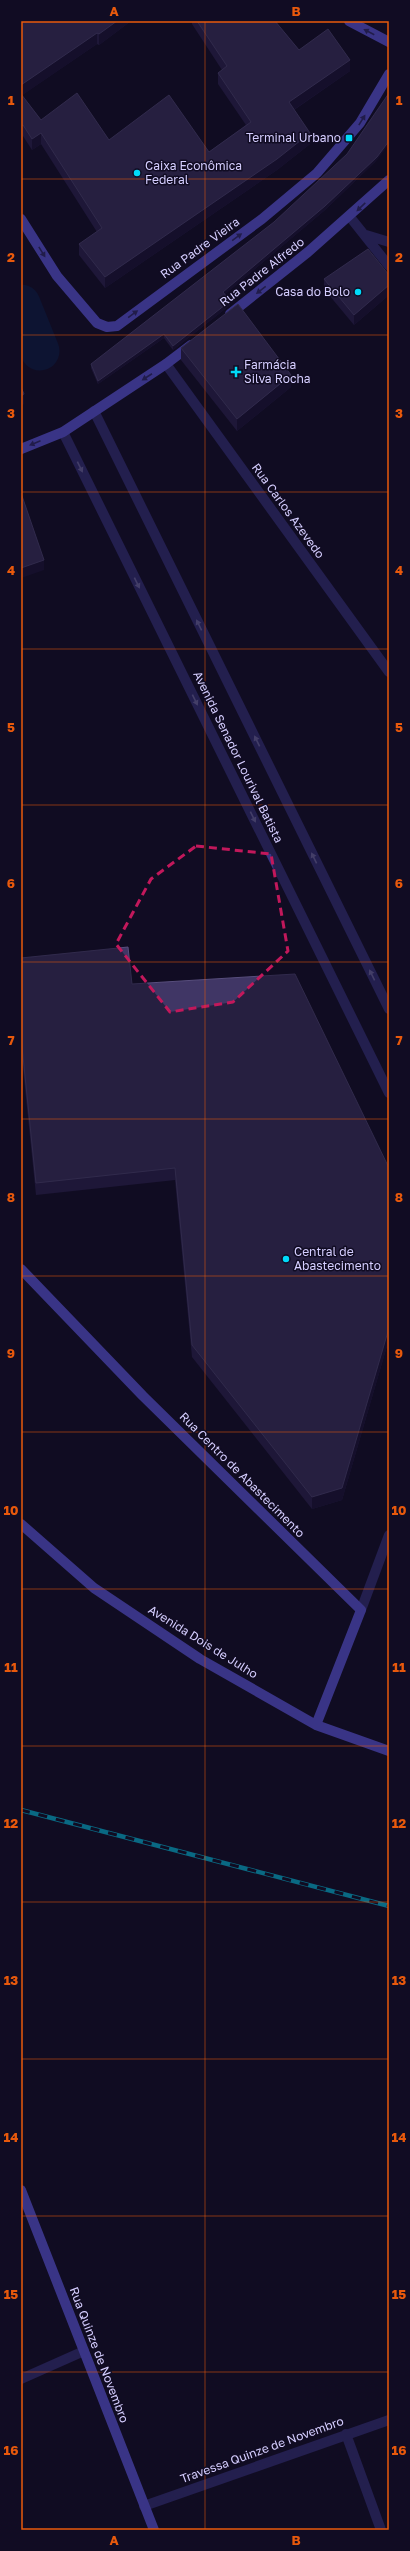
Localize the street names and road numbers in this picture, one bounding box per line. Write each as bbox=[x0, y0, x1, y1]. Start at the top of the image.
street label: Rua Padre Vieira bbox=[157, 214, 242, 281]
street label: Rua Padre Alfredo bbox=[216, 234, 307, 309]
street label: Rua Carlos Azevedo bbox=[249, 460, 328, 561]
street label: Avenida Senador Lourival Batista bbox=[190, 668, 287, 845]
street label: Rua Centro de Abastecimento bbox=[177, 1409, 308, 1540]
street label: Avenida Dois de Julho bbox=[146, 1602, 261, 1681]
street label: Rua Quinze de Novembro bbox=[67, 2285, 132, 2425]
street label: Travessa Quinze de Novembro bbox=[178, 2413, 346, 2486]

